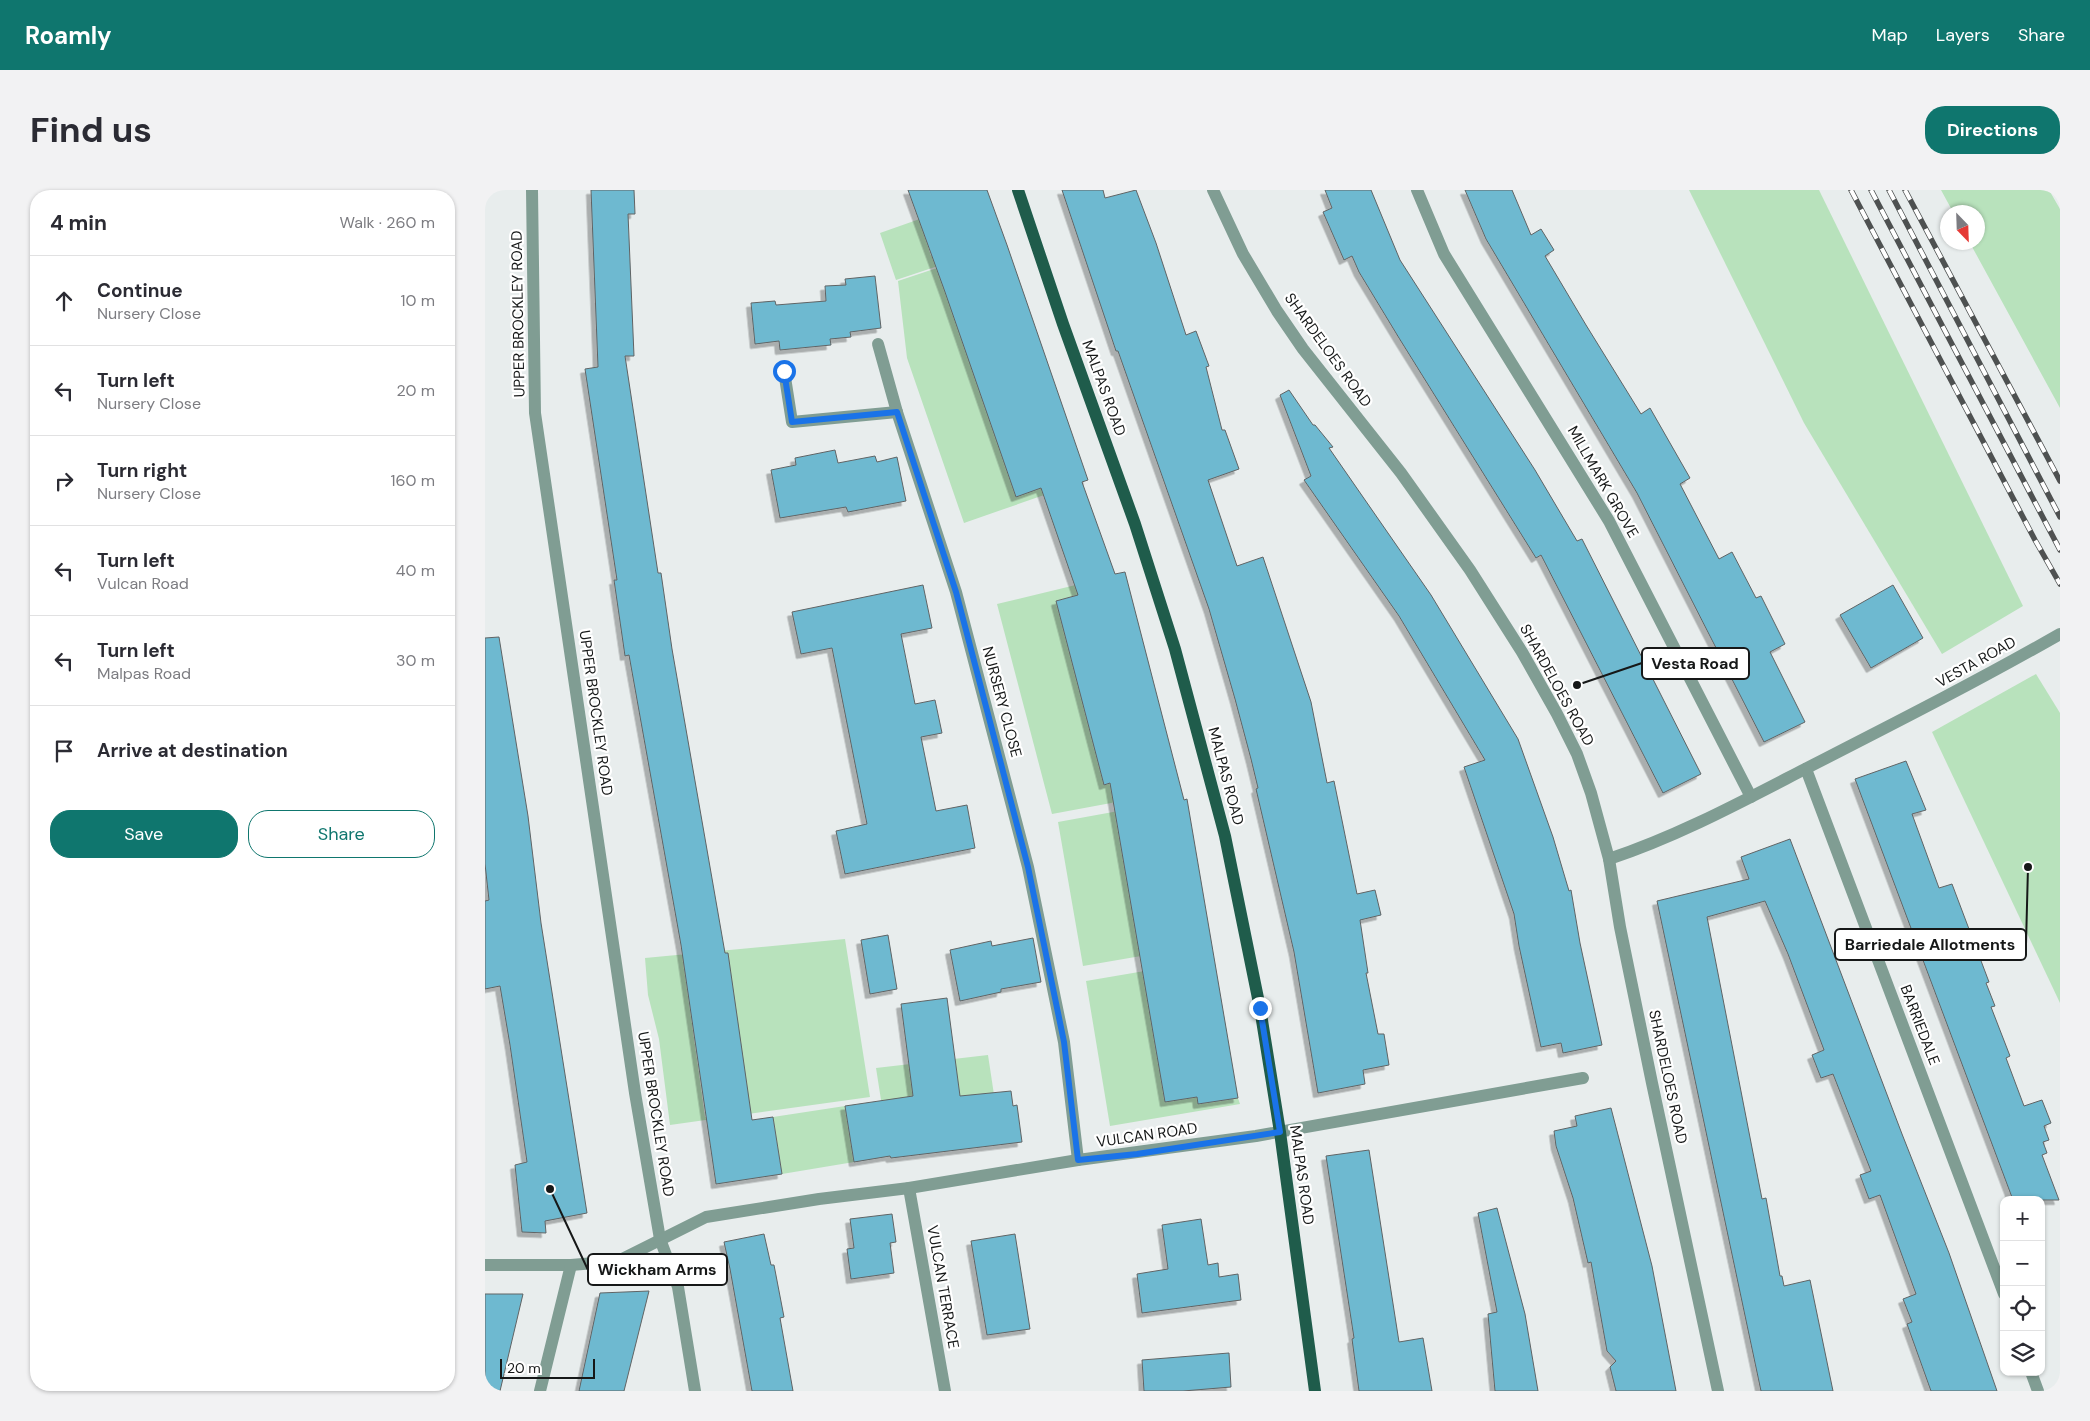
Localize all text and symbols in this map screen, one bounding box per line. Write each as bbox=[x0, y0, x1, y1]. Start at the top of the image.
text: Roamly bbox=[25, 20, 112, 51]
text: Map bbox=[1872, 23, 1908, 47]
text: Layers bbox=[1936, 23, 1990, 47]
text: Share bbox=[2018, 23, 2065, 47]
button: Directions bbox=[1925, 106, 2060, 154]
text: Find us bbox=[30, 107, 152, 153]
north arrow bbox=[1940, 205, 1985, 250]
text: 4 min bbox=[50, 209, 107, 237]
text: Walk · 260 m bbox=[340, 212, 435, 233]
street label: UPPER BROCKLEY ROAD bbox=[507, 230, 529, 398]
text: Continue bbox=[97, 278, 183, 303]
icon: ahead bbox=[50, 287, 78, 315]
street label: SHARDELOES ROAD bbox=[1280, 289, 1376, 411]
text: 10 m bbox=[401, 290, 435, 311]
text: Nursery Close bbox=[97, 303, 201, 324]
street label: MALPAS ROAD bbox=[1077, 337, 1131, 439]
route start bbox=[773, 360, 796, 383]
text: Turn left bbox=[97, 368, 175, 393]
icon: left bbox=[50, 377, 78, 405]
text: 20 m bbox=[396, 380, 435, 401]
text: Nursery Close bbox=[97, 393, 201, 414]
street label: MILLMARK GROVE bbox=[1563, 422, 1643, 542]
text: Turn right bbox=[97, 458, 187, 483]
icon: right bbox=[50, 467, 78, 495]
text: 160 m bbox=[391, 470, 435, 491]
text: Nursery Close bbox=[97, 483, 201, 504]
text: Turn left bbox=[97, 548, 175, 573]
icon: left bbox=[50, 557, 78, 585]
text: 40 m bbox=[396, 560, 435, 581]
text: Vulcan Road bbox=[97, 573, 189, 594]
street label: SHARDELOES ROAD bbox=[1515, 621, 1599, 749]
street label: UPPER BROCKLEY ROAD bbox=[574, 629, 618, 797]
street label: VESTA ROAD bbox=[1933, 632, 2019, 692]
text: Turn left bbox=[97, 638, 175, 663]
street label: NURSERY CLOSE bbox=[978, 644, 1026, 760]
icon: left bbox=[50, 647, 78, 675]
callout: Vesta Road bbox=[1642, 648, 1749, 679]
text: 30 m bbox=[396, 650, 435, 671]
text: Vesta Road bbox=[1651, 653, 1739, 674]
text: Malpas Road bbox=[97, 663, 191, 684]
street label: MALPAS ROAD bbox=[1203, 725, 1249, 827]
icon: arrive bbox=[50, 737, 78, 765]
text: Arrive at destination bbox=[97, 738, 288, 763]
button: Save bbox=[50, 810, 238, 858]
button: Share bbox=[248, 810, 435, 858]
callout: Barriedale Allotments bbox=[1835, 929, 2026, 960]
text: Barriedale Allotments bbox=[1845, 934, 2015, 955]
street label: BARRIEDALE bbox=[1896, 982, 1944, 1068]
route end bbox=[1249, 997, 1272, 1020]
street label: SHARDELOES ROAD bbox=[1644, 1008, 1692, 1146]
street label: UPPER BROCKLEY ROAD bbox=[633, 1030, 679, 1198]
street label: VULCAN ROAD bbox=[1095, 1118, 1199, 1152]
street label: MALPAS ROAD bbox=[1285, 1124, 1319, 1226]
map controls bbox=[2000, 1196, 2045, 1376]
button: + bbox=[2000, 1196, 2045, 1241]
street label: VULCAN TERRACE bbox=[922, 1224, 964, 1350]
button: − bbox=[2000, 1241, 2045, 1286]
callout: Wickham Arms bbox=[588, 1254, 727, 1285]
text: Wickham Arms bbox=[597, 1259, 717, 1280]
button: locate bbox=[2000, 1286, 2045, 1331]
button: layers bbox=[2000, 1331, 2045, 1376]
scale bar bbox=[500, 1356, 595, 1379]
text: 20 m bbox=[507, 1359, 541, 1377]

